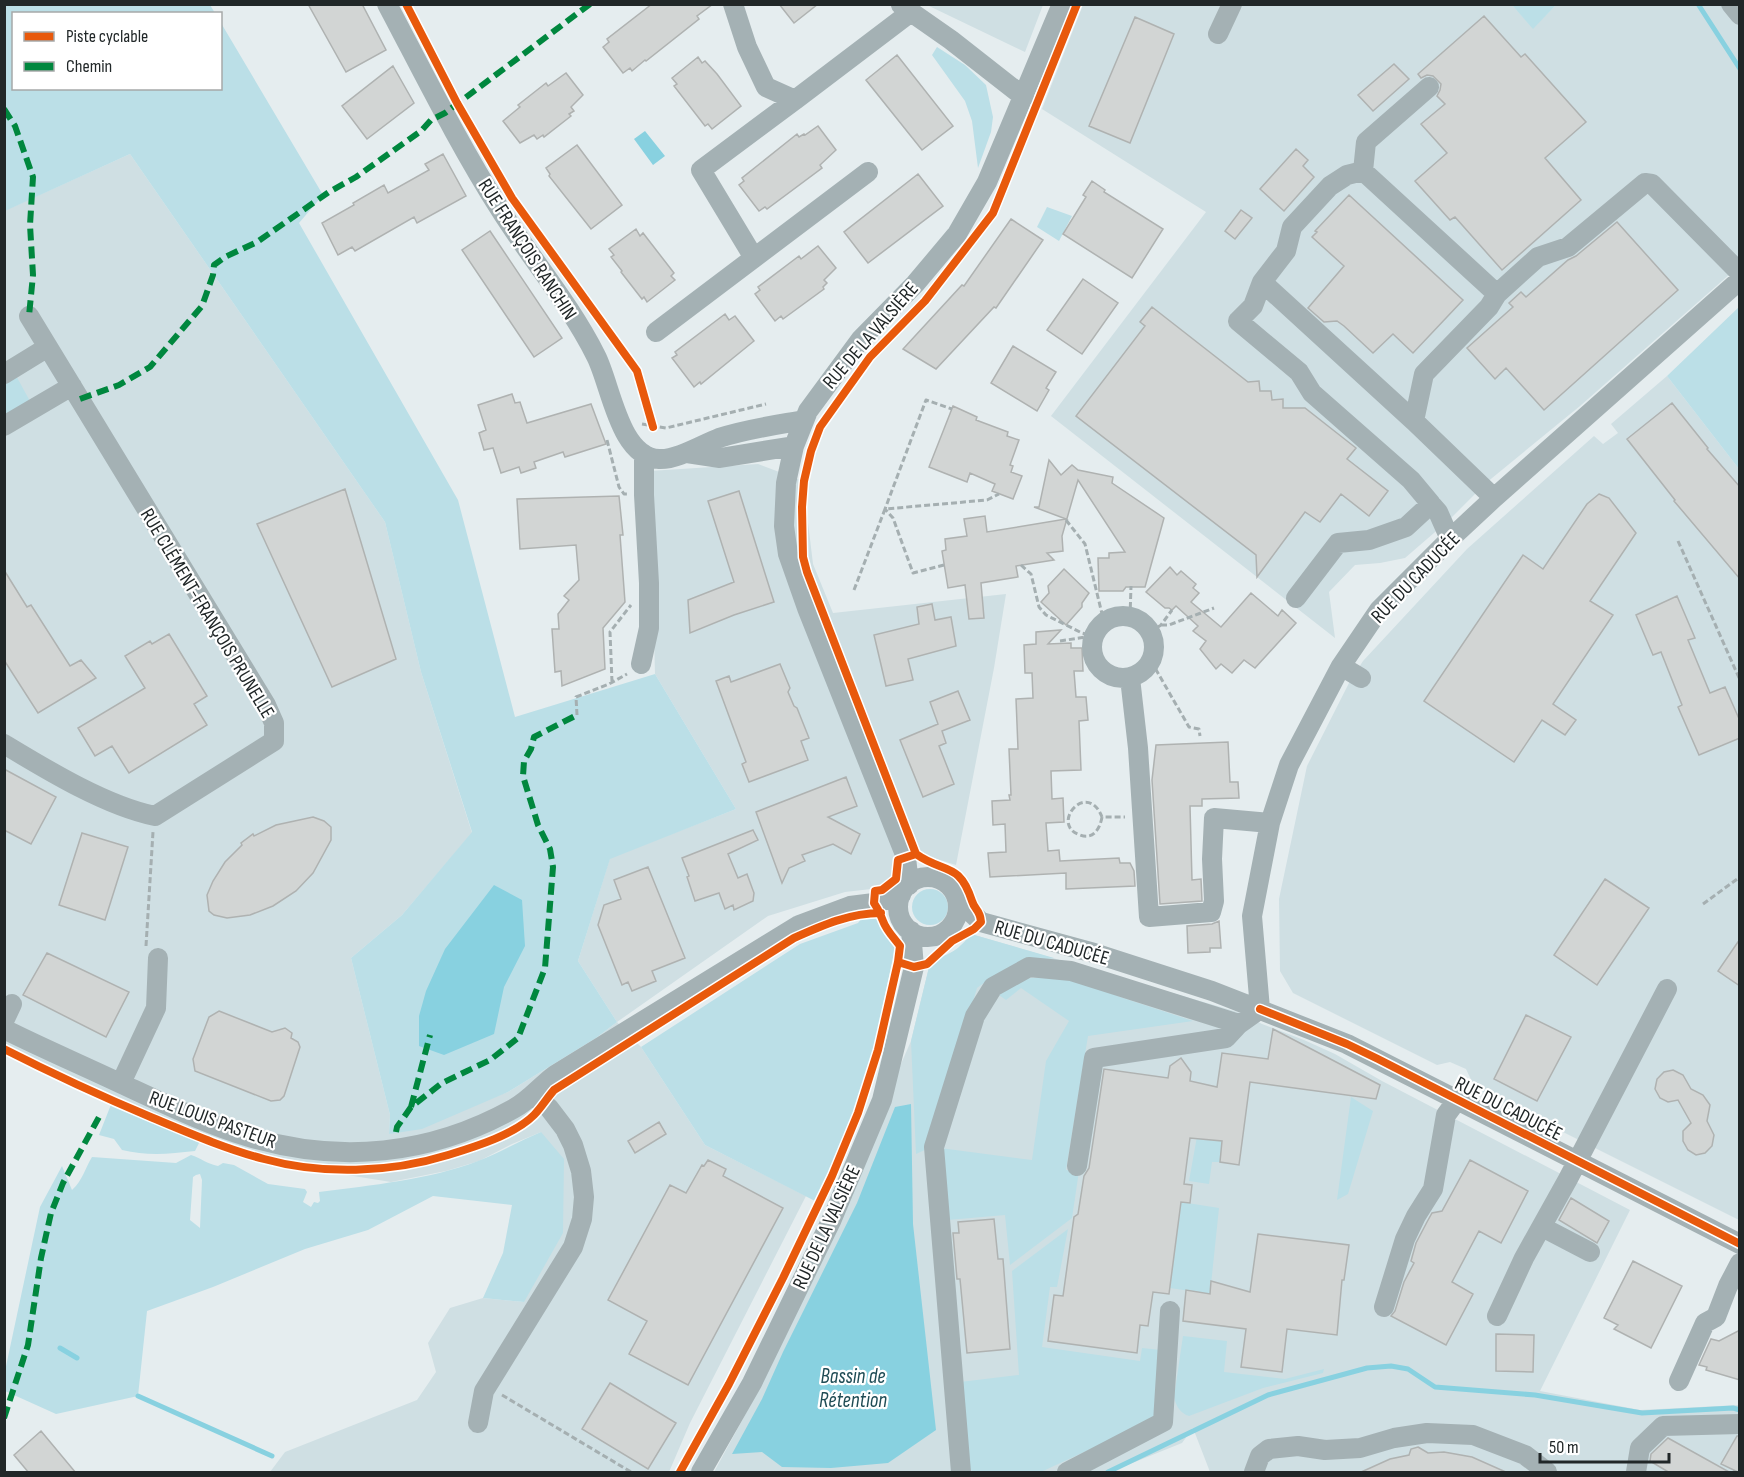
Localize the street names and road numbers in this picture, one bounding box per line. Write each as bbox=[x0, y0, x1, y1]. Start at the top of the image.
street label: RUE FRANÇOIS RANCHIN bbox=[473, 175, 582, 325]
street label: RUE DE LA VALSIÈRE bbox=[818, 277, 924, 394]
street label: RUE CLÉMENT-FRANÇOIS PRUNELLE bbox=[135, 504, 279, 723]
street label: RUE DU CADUCÉE bbox=[1366, 527, 1465, 628]
street label: RUE DU CADUCÉE bbox=[992, 915, 1112, 971]
street label: RUE DU CADUCÉE bbox=[1451, 1072, 1566, 1146]
street label: RUE LOUIS PASTEUR bbox=[146, 1086, 279, 1154]
street label: RUE DE LA VALSIÈRE bbox=[788, 1162, 866, 1293]

